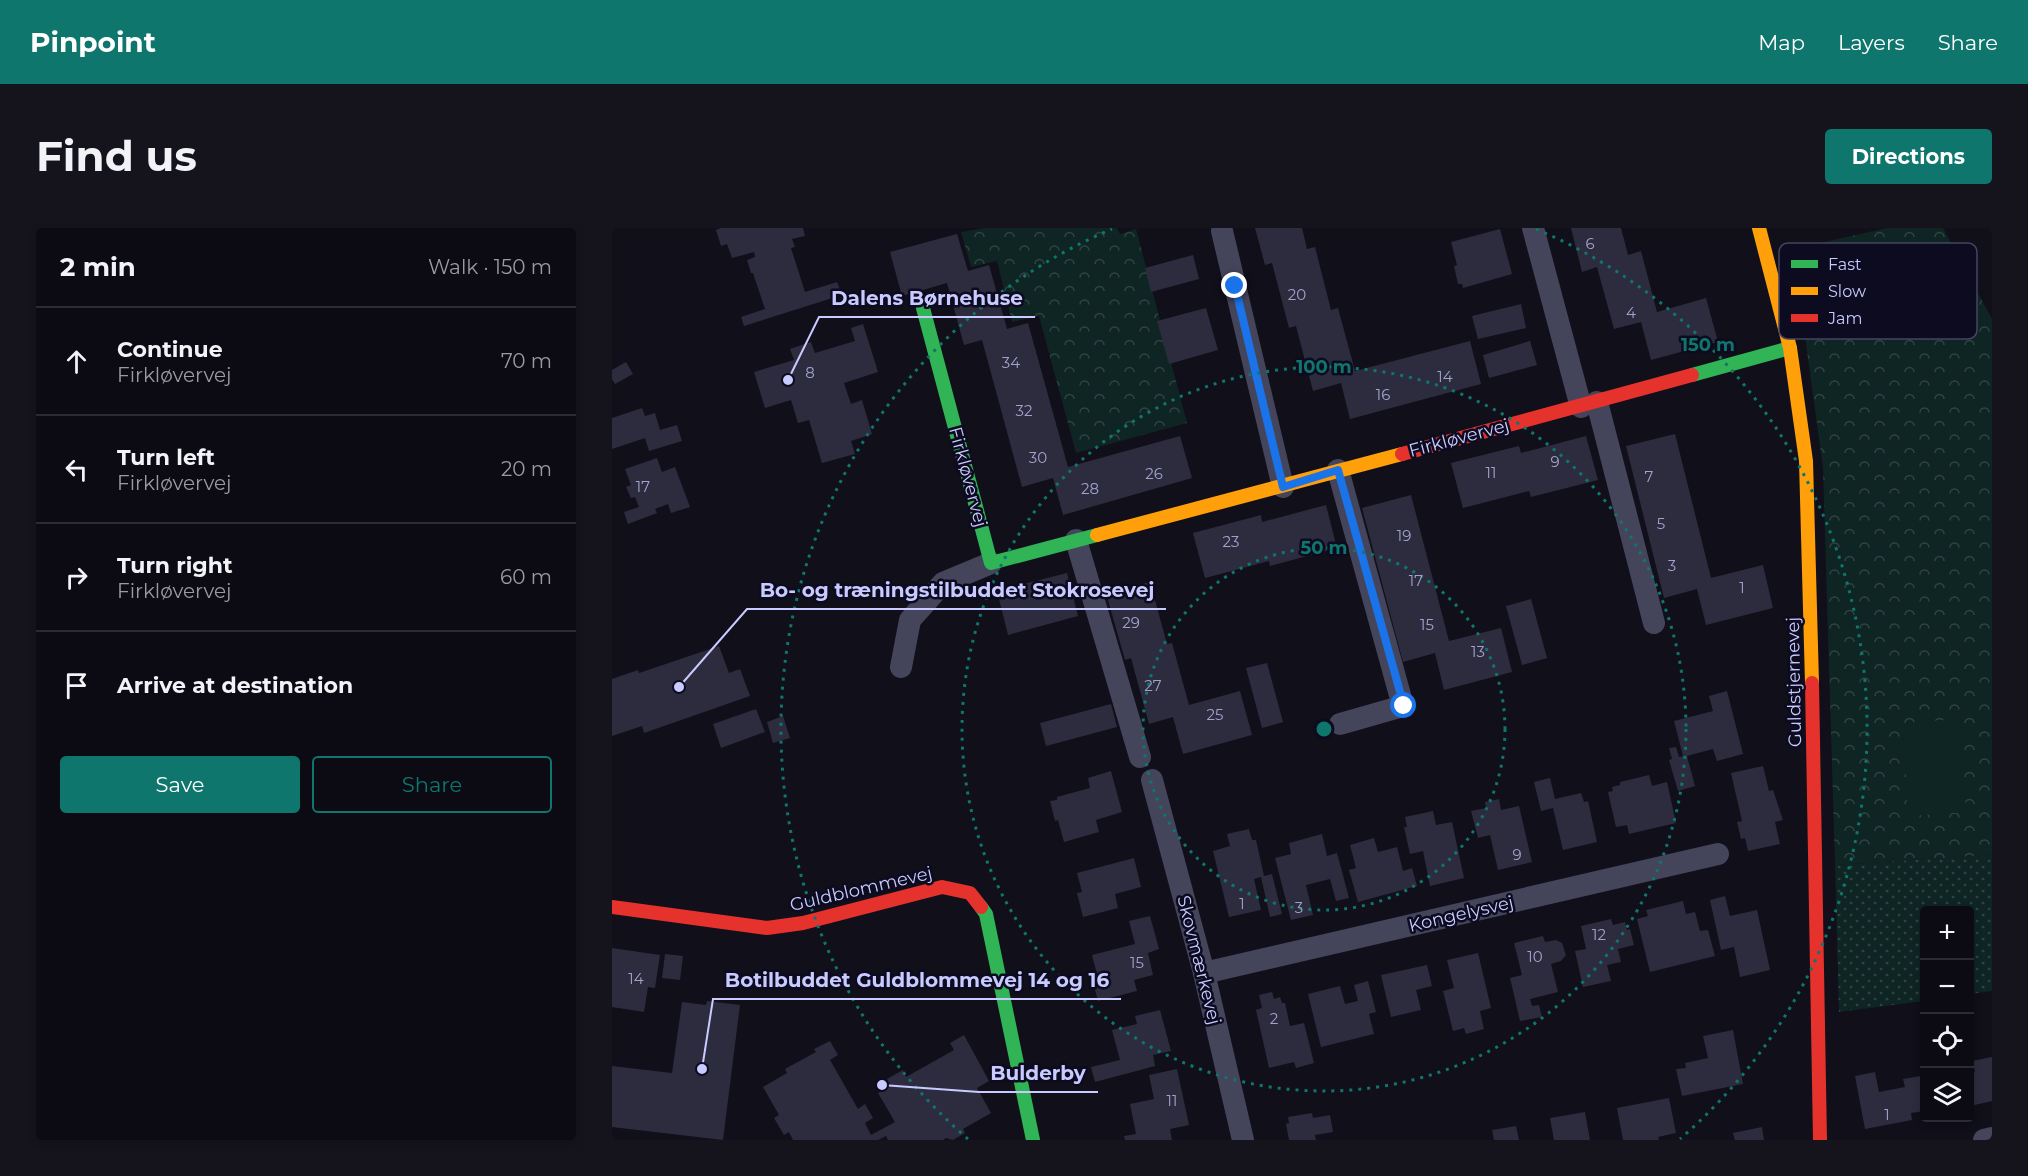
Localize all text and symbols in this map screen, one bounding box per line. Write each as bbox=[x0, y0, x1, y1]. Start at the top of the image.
text: Pinpoint bbox=[30, 25, 156, 59]
text: Map bbox=[1758, 30, 1805, 55]
text: Layers bbox=[1838, 30, 1905, 55]
text: Share bbox=[1938, 30, 1998, 55]
button: Directions bbox=[1825, 129, 1992, 184]
text: Find us bbox=[36, 130, 197, 182]
house number: 6 bbox=[1585, 234, 1595, 253]
legend bbox=[1779, 243, 1977, 339]
text: 2 min bbox=[60, 251, 136, 283]
text: Walk · 150 m bbox=[428, 255, 552, 279]
text: Fast bbox=[1828, 255, 1862, 274]
route end bbox=[1221, 272, 1247, 298]
callout: Dalens Børnehuse bbox=[819, 279, 1035, 317]
text: Slow bbox=[1828, 282, 1866, 301]
house number: 20 bbox=[1288, 285, 1306, 304]
text: Dalens Børnehuse bbox=[831, 286, 1023, 310]
house number: 4 bbox=[1626, 303, 1636, 322]
text: Jam bbox=[1827, 309, 1862, 328]
text: 150 m bbox=[1681, 334, 1735, 356]
text: Continue bbox=[117, 336, 223, 363]
icon: ahead bbox=[60, 345, 93, 378]
text: 70 m bbox=[501, 349, 552, 373]
house number: 34 bbox=[1002, 353, 1020, 372]
text: 100 m bbox=[1296, 356, 1352, 378]
text: Firkløvervej bbox=[117, 363, 231, 387]
house number: 8 bbox=[805, 363, 815, 382]
house number: 14 bbox=[1437, 367, 1453, 386]
house number: 16 bbox=[1376, 385, 1390, 404]
house number: 32 bbox=[1016, 401, 1032, 420]
street label: Firkløvervej bbox=[1406, 414, 1512, 462]
street label: Firkløvervej bbox=[944, 424, 992, 530]
text: Turn left bbox=[117, 444, 215, 471]
house number: 30 bbox=[1029, 448, 1047, 467]
house number: 9 bbox=[1550, 452, 1560, 471]
icon: left bbox=[60, 453, 93, 486]
text: 20 m bbox=[501, 457, 552, 481]
house number: 11 bbox=[1486, 463, 1496, 482]
house number: 26 bbox=[1145, 464, 1163, 483]
house number: 7 bbox=[1645, 467, 1654, 486]
text: Firkløvervej bbox=[117, 471, 231, 495]
house number: 17 bbox=[636, 477, 650, 496]
house number: 28 bbox=[1081, 479, 1099, 498]
house number: 5 bbox=[1657, 514, 1665, 533]
house number: 19 bbox=[1397, 526, 1411, 545]
house number: 23 bbox=[1223, 532, 1239, 551]
text: 50 m bbox=[1301, 537, 1347, 559]
text: Turn right bbox=[117, 552, 232, 579]
house number: 3 bbox=[1668, 556, 1676, 575]
icon: right bbox=[60, 561, 93, 594]
text: 60 m bbox=[500, 565, 552, 589]
callout: Bo- og træningstilbuddet Stokrosevej bbox=[747, 571, 1166, 609]
house number: 17 bbox=[1409, 571, 1423, 590]
text: Bo- og træningstilbuddet Stokrosevej bbox=[760, 578, 1154, 602]
house number: 1 bbox=[1739, 578, 1745, 597]
text: Firkløvervej bbox=[117, 579, 231, 603]
house number: 29 bbox=[1122, 613, 1140, 632]
house number: 15 bbox=[1420, 615, 1434, 634]
street label: Guldstjernevej bbox=[1782, 617, 1806, 747]
house number: 13 bbox=[1471, 642, 1485, 661]
icon: arrive bbox=[60, 669, 93, 702]
text: Arrive at destination bbox=[117, 672, 353, 699]
house number: 27 bbox=[1144, 676, 1162, 695]
route start bbox=[1390, 692, 1416, 718]
house number: 25 bbox=[1206, 705, 1224, 724]
centre of rings bbox=[1314, 719, 1334, 739]
button: Save bbox=[60, 756, 300, 813]
button: Share bbox=[312, 756, 552, 813]
house number: 9 bbox=[1512, 845, 1522, 864]
street label: Guldblommevej bbox=[788, 862, 934, 916]
street label: Kongelysvej bbox=[1406, 891, 1516, 937]
street label: Skovmærkevej bbox=[1172, 893, 1226, 1027]
house number: 1 bbox=[1239, 894, 1245, 913]
house number: 3 bbox=[1295, 898, 1303, 917]
map controls bbox=[1920, 906, 1974, 1122]
button: + bbox=[1920, 906, 1974, 960]
house number: 12 bbox=[1592, 925, 1606, 944]
house number: 10 bbox=[1527, 947, 1543, 966]
house number: 15 bbox=[1130, 953, 1144, 972]
button: − bbox=[1920, 960, 1974, 1014]
callout: Botilbuddet Guldblommevej 14 og 16 bbox=[713, 961, 1121, 999]
text: Botilbuddet Guldblommevej 14 og 16 bbox=[725, 968, 1109, 992]
house number: 14 bbox=[628, 969, 644, 988]
house number: 2 bbox=[1270, 1009, 1278, 1028]
button: locate bbox=[1920, 1014, 1974, 1068]
callout: Bulderby bbox=[979, 1054, 1098, 1092]
text: Bulderby bbox=[990, 1061, 1087, 1085]
button: layers bbox=[1920, 1068, 1974, 1122]
house number: 11 bbox=[1167, 1091, 1177, 1110]
house number: 1 bbox=[1884, 1105, 1890, 1124]

